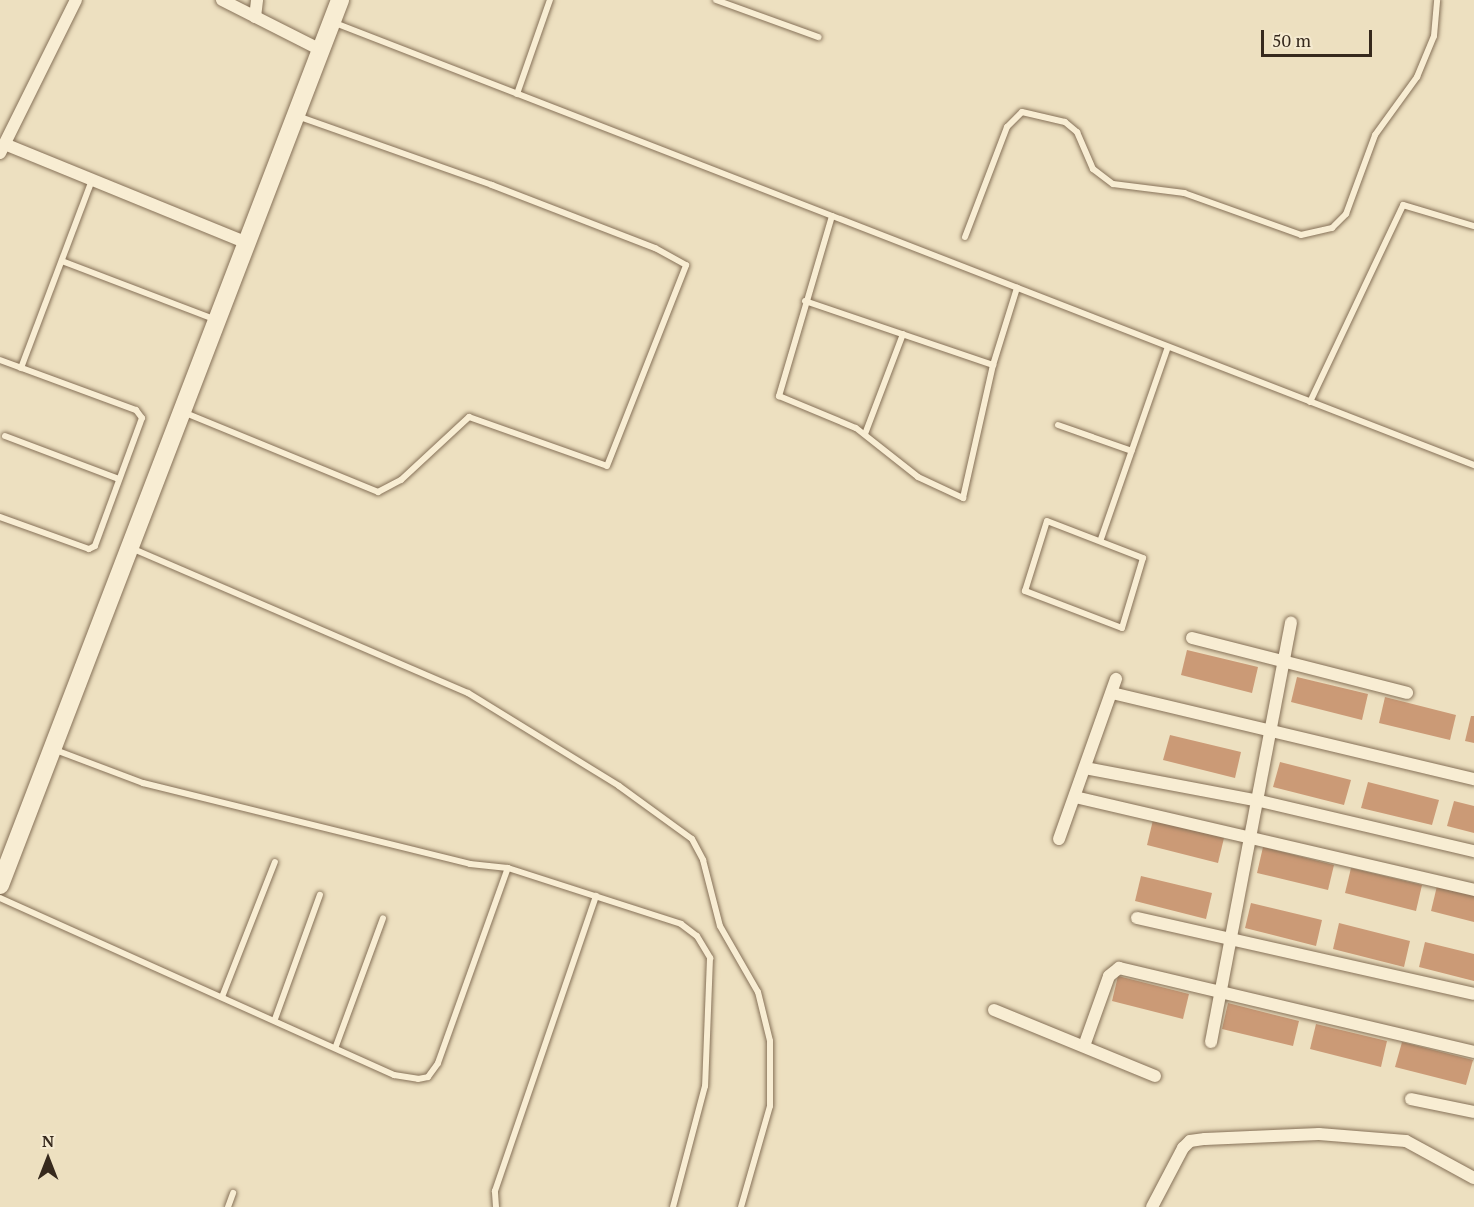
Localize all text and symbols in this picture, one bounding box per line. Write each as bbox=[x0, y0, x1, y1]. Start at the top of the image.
scale bar bbox=[1264, 18, 1375, 56]
text: 50 m bbox=[1272, 28, 1311, 52]
north arrow bbox=[18, 1129, 78, 1189]
text: N bbox=[42, 1130, 54, 1152]

